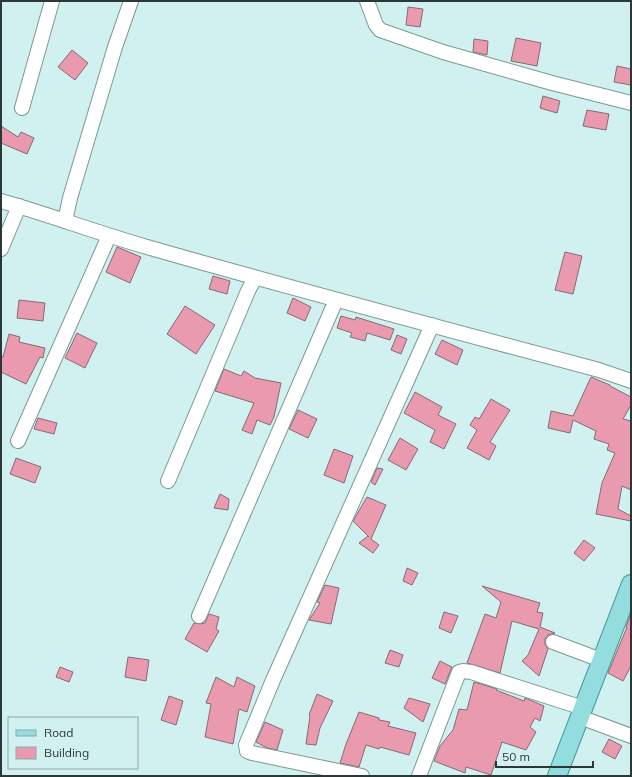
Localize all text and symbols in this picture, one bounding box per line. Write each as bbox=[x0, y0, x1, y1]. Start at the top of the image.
legend bbox=[8, 717, 138, 769]
text: Road bbox=[44, 725, 73, 740]
scale bar bbox=[496, 743, 593, 769]
text: Building bbox=[44, 745, 89, 760]
text: 50 m bbox=[502, 749, 530, 764]

